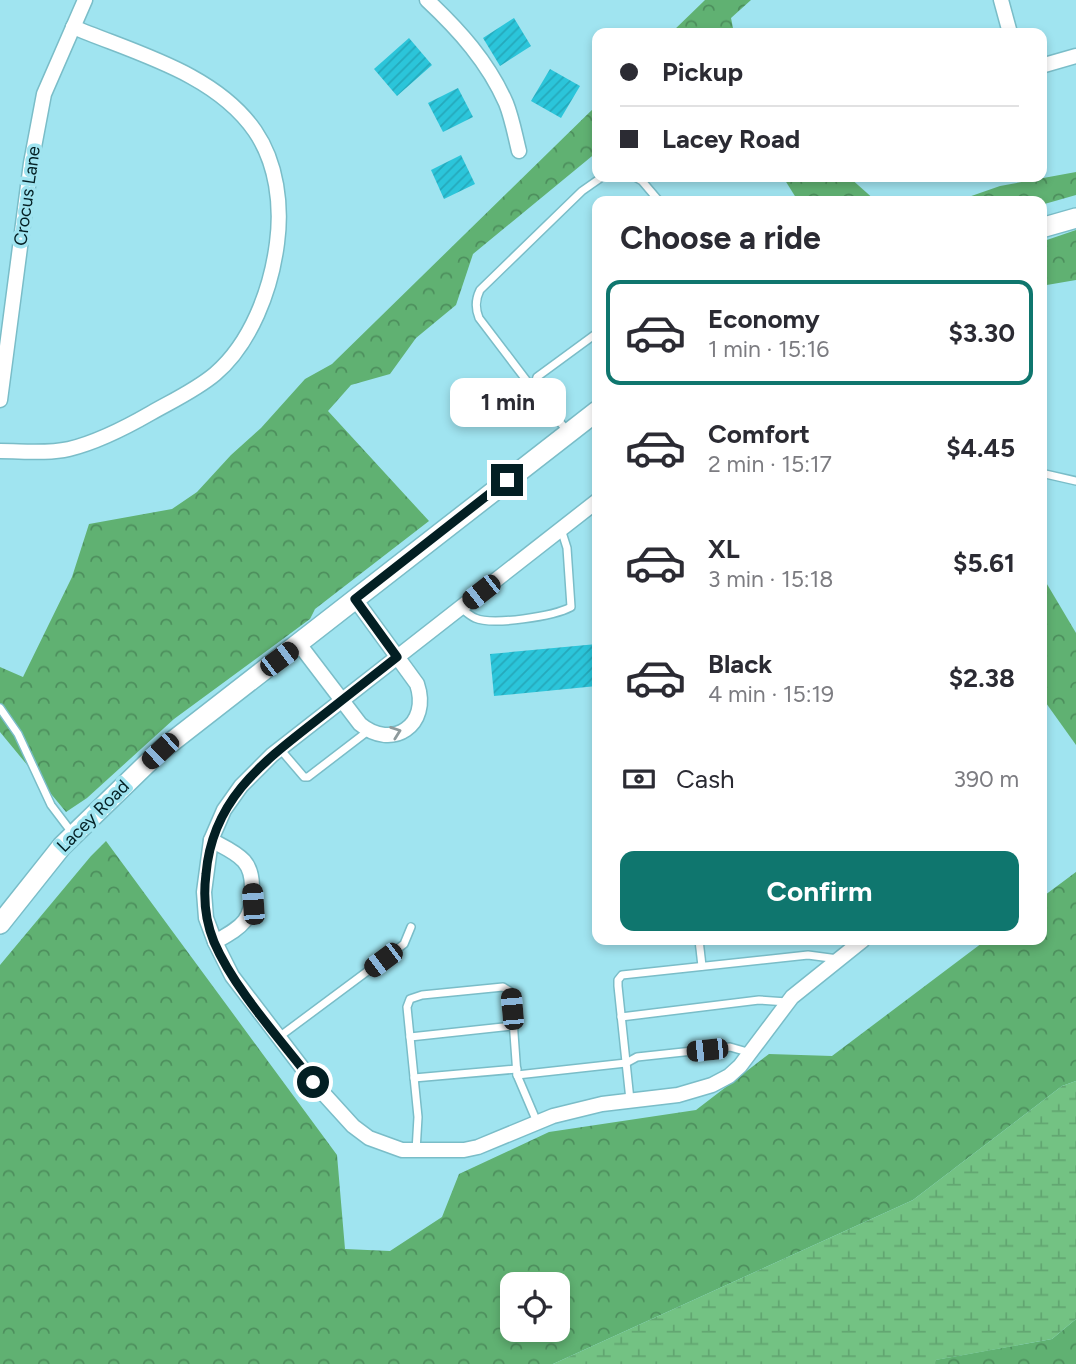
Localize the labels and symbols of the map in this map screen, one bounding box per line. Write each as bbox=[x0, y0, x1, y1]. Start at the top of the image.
street label: Crocus Lane bbox=[9, 145, 45, 247]
callout: 1 min bbox=[449, 378, 565, 428]
route end bbox=[491, 464, 523, 496]
car bbox=[458, 571, 505, 613]
car bbox=[256, 638, 303, 680]
one-way arrow bbox=[389, 726, 402, 740]
car bbox=[138, 729, 183, 773]
street label: Lacey Road bbox=[52, 775, 134, 857]
car bbox=[242, 882, 265, 926]
car bbox=[360, 939, 407, 981]
car bbox=[500, 987, 525, 1031]
car bbox=[686, 1037, 729, 1063]
route start bbox=[297, 1066, 329, 1098]

